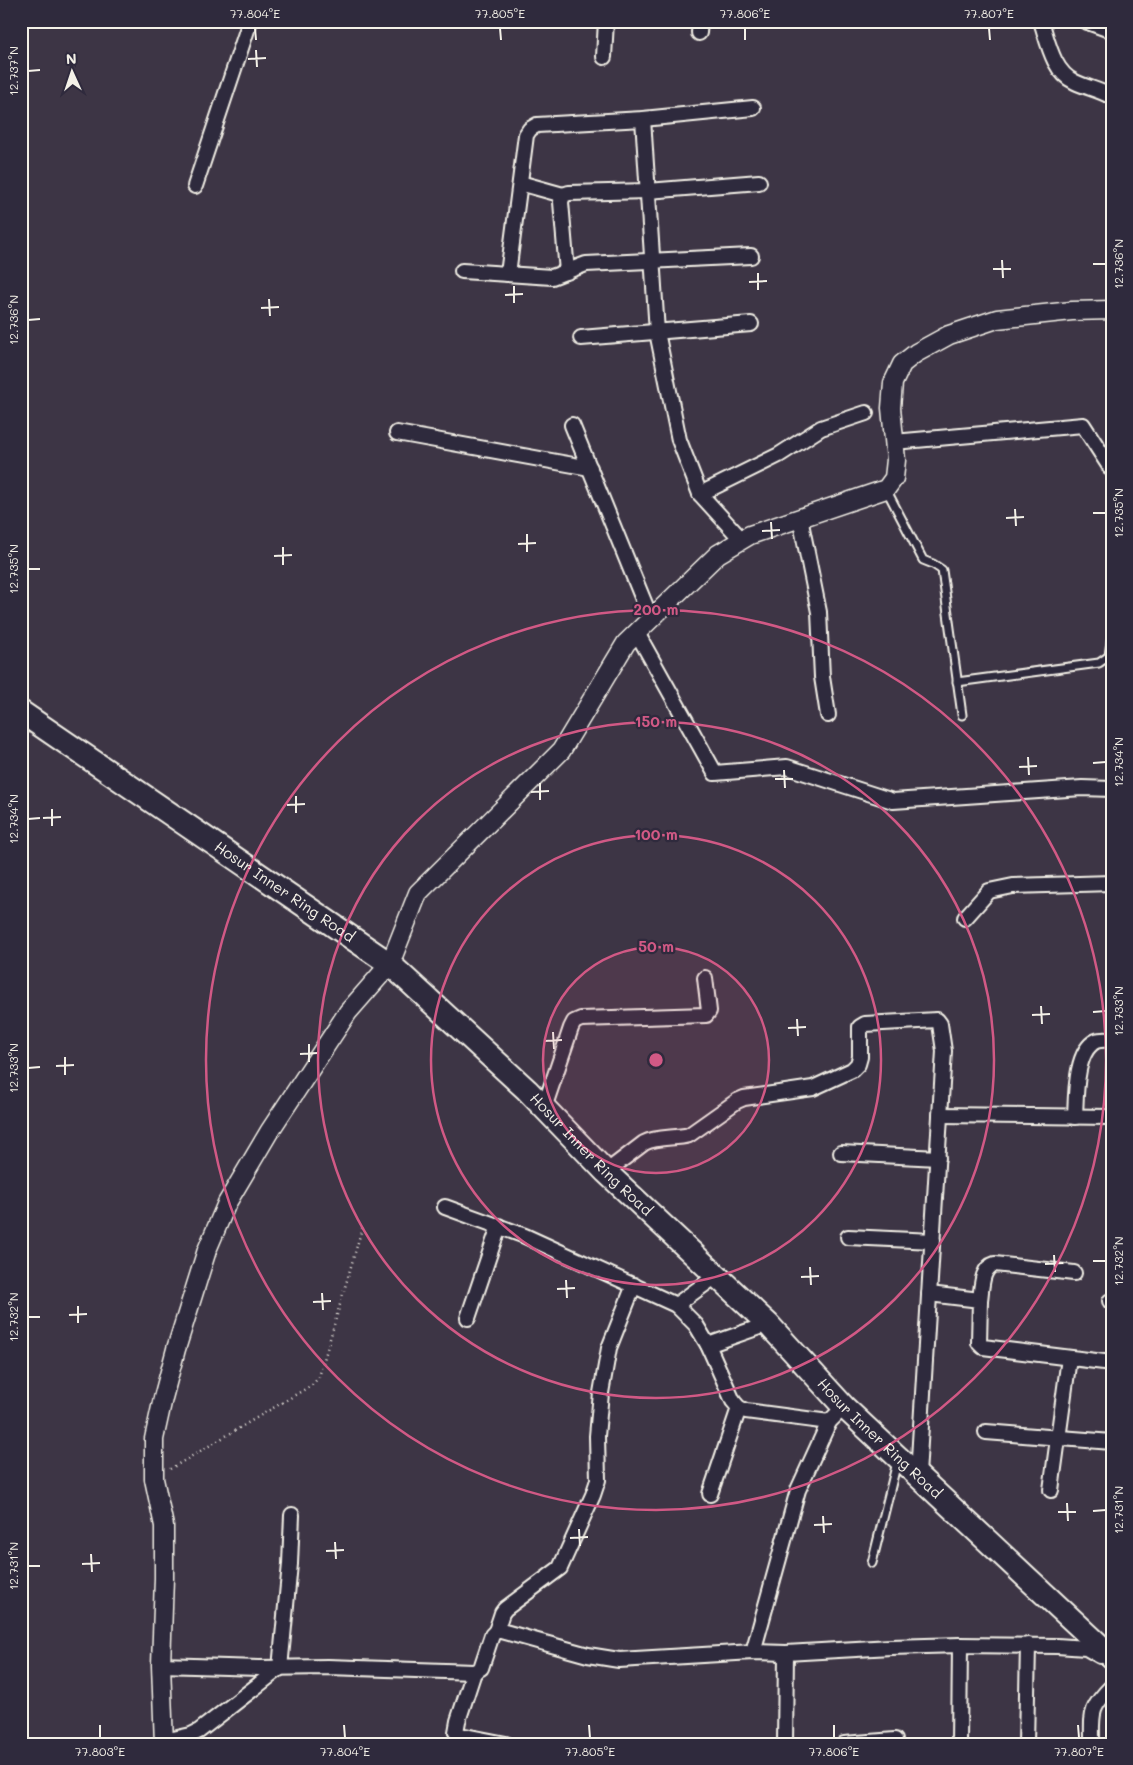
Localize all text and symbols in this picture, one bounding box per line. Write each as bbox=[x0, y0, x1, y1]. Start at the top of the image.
text: 77.804°E bbox=[230, 5, 280, 21]
text: 77.805°E bbox=[475, 5, 525, 21]
text: 77.806°E bbox=[720, 5, 770, 21]
text: 77.807°E bbox=[964, 5, 1014, 21]
text: 12.737°N bbox=[5, 46, 21, 96]
north arrow bbox=[48, 48, 98, 98]
text: N bbox=[65, 49, 77, 68]
text: 12.736°N bbox=[1110, 239, 1126, 289]
text: 12.736°N bbox=[5, 295, 21, 345]
text: 12.735°N bbox=[1110, 488, 1126, 538]
text: 12.735°N bbox=[5, 544, 21, 594]
text: 200 m bbox=[634, 599, 679, 619]
text: 150 m bbox=[635, 711, 677, 731]
text: 12.734°N bbox=[1110, 737, 1126, 787]
text: 12.734°N bbox=[5, 794, 21, 844]
text: 100 m bbox=[634, 824, 678, 844]
street label: Hosur Inner Ring Road bbox=[211, 836, 359, 946]
text: 50 m bbox=[638, 936, 674, 956]
text: 12.733°N bbox=[1110, 986, 1126, 1036]
text: 12.733°N bbox=[5, 1043, 21, 1093]
centre of rings bbox=[647, 1051, 665, 1069]
street label: Hosur Inner Ring Road bbox=[526, 1088, 657, 1220]
text: 12.732°N bbox=[1110, 1236, 1126, 1286]
text: 12.732°N bbox=[5, 1292, 21, 1342]
street label: Hosur Inner Ring Road bbox=[813, 1373, 947, 1503]
text: 12.731°N bbox=[1110, 1486, 1126, 1534]
text: 12.731°N bbox=[5, 1542, 21, 1590]
text: 77.803°E bbox=[75, 1743, 125, 1759]
text: 77.804°E bbox=[320, 1743, 370, 1759]
text: 77.805°E bbox=[565, 1743, 615, 1759]
text: 77.806°E bbox=[809, 1743, 859, 1759]
text: 77.807°E bbox=[1054, 1743, 1104, 1759]

